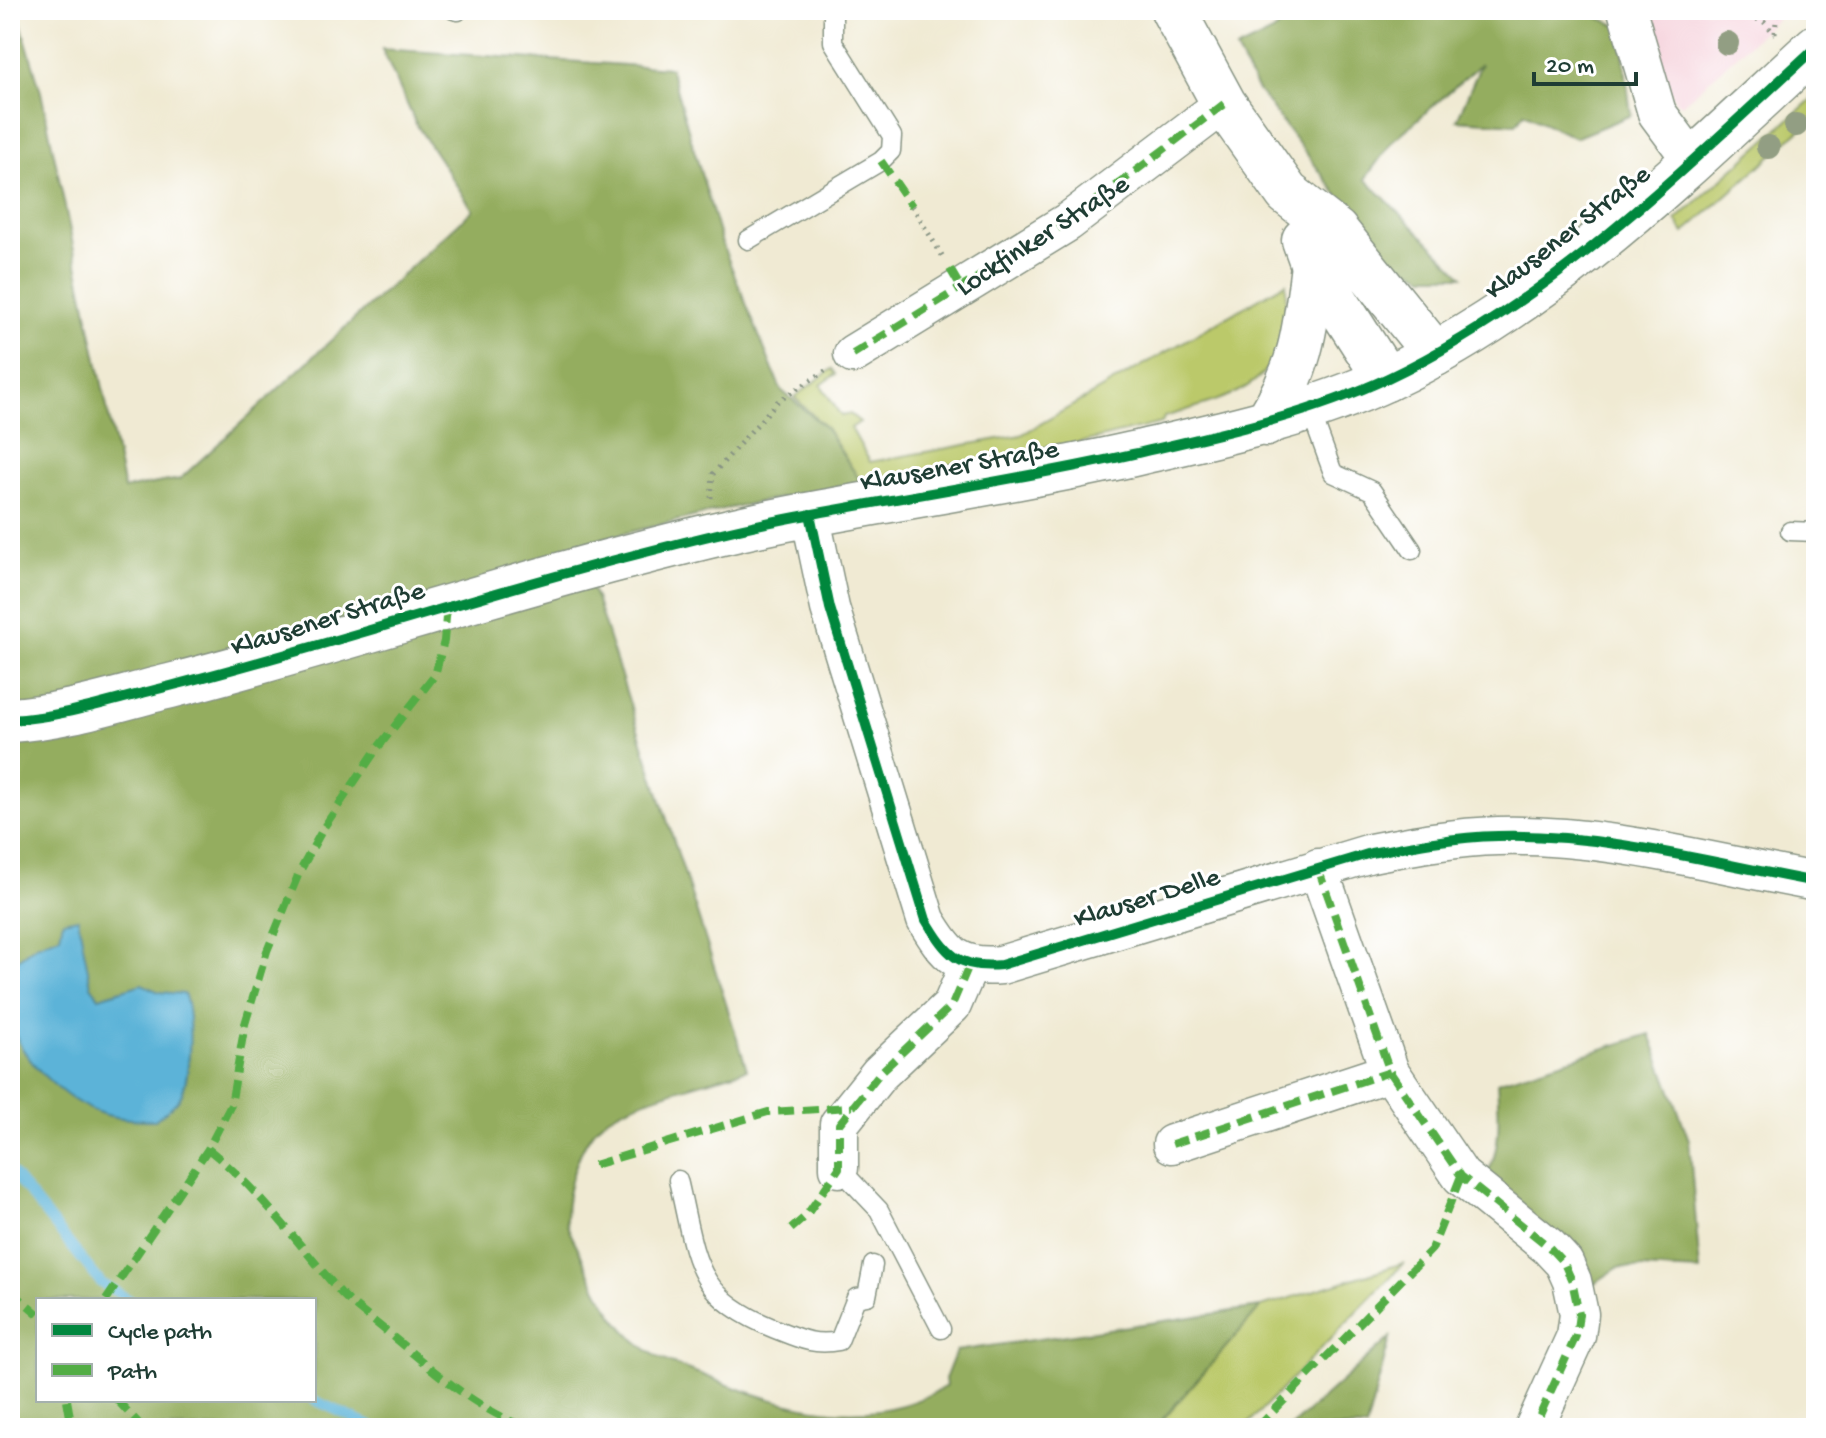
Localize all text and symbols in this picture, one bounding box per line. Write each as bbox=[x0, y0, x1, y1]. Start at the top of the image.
scale bar bbox=[1534, 36, 1636, 86]
text: 20 m bbox=[1546, 53, 1594, 82]
street label: Klausener Straße bbox=[1480, 158, 1658, 308]
street label: Lockfinker Straße bbox=[951, 168, 1137, 305]
street label: Klausener Straße bbox=[858, 434, 1062, 501]
street label: Klausener Straße bbox=[228, 575, 430, 665]
street label: Klauser Delle bbox=[1070, 861, 1225, 937]
legend bbox=[36, 1298, 316, 1402]
text: Cycle path bbox=[108, 1319, 212, 1348]
text: Path bbox=[107, 1359, 157, 1388]

